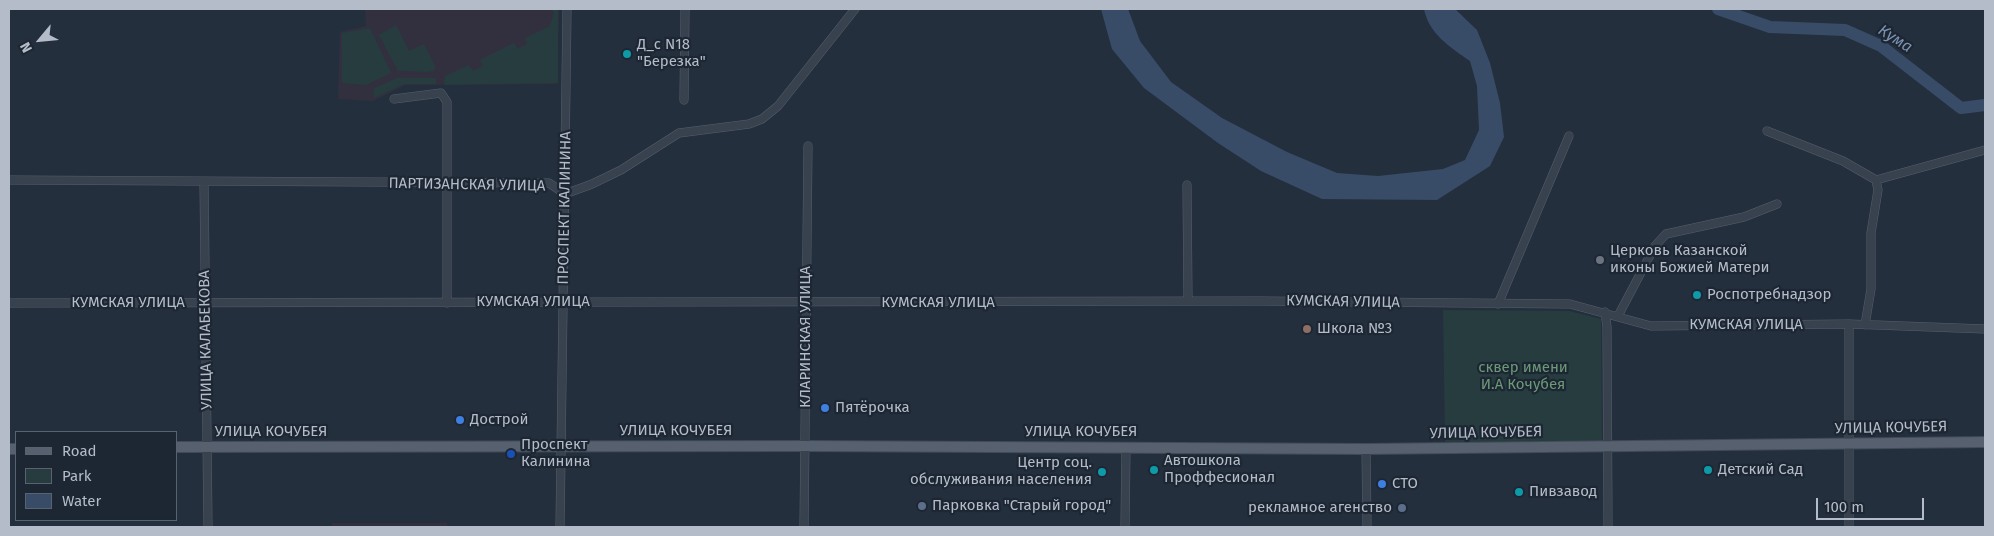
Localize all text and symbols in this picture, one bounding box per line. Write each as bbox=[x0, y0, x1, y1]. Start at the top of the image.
north arrow bbox=[15, 15, 65, 65]
water label: Кума bbox=[1874, 21, 1916, 57]
place label: Д_с N18 "Березка" bbox=[637, 36, 706, 71]
text: N bbox=[17, 39, 36, 55]
marker: Д_с N18 "Березка" bbox=[621, 48, 633, 60]
street label: ПРОСПЕКТ КАЛИНИНА bbox=[555, 131, 575, 285]
street label: ПАРТИЗАНСКАЯ УЛИЦА bbox=[388, 175, 546, 195]
place label: Церковь Казанской иконы Божией Матери bbox=[1610, 242, 1770, 277]
marker: Церковь Казанской иконы Божией Матери bbox=[1594, 254, 1606, 266]
street label: КЛАРИНСКАЯ УЛИЦА bbox=[797, 266, 815, 408]
street label: УЛИЦА КАЛАБЕКОВА bbox=[196, 270, 216, 410]
place label: Роспотребнадзор bbox=[1707, 286, 1831, 304]
marker: Роспотребнадзор bbox=[1691, 289, 1703, 301]
street label: КУМСКАЯ УЛИЦА bbox=[1286, 292, 1400, 312]
street label: КУМСКАЯ УЛИЦА bbox=[476, 293, 590, 311]
street label: КУМСКАЯ УЛИЦА bbox=[71, 294, 185, 312]
street label: КУМСКАЯ УЛИЦА bbox=[881, 294, 995, 312]
street label: КУМСКАЯ УЛИЦА bbox=[1689, 316, 1803, 334]
place label: Школа №3 bbox=[1317, 320, 1392, 338]
marker: Школа №3 bbox=[1301, 323, 1313, 335]
park label: сквер имени И.А Кочубея bbox=[1478, 359, 1568, 394]
place label: Пятёрочка bbox=[835, 399, 910, 417]
marker: Пятёрочка bbox=[819, 402, 831, 414]
place label: Дострой bbox=[470, 411, 529, 429]
marker: Дострой bbox=[454, 414, 466, 426]
street label: УЛИЦА КОЧУБЕЯ bbox=[1835, 418, 1947, 438]
street label: УЛИЦА КОЧУБЕЯ bbox=[620, 422, 732, 440]
street label: УЛИЦА КОЧУБЕЯ bbox=[215, 423, 327, 441]
street label: УЛИЦА КОЧУБЕЯ bbox=[1025, 423, 1137, 441]
street label: УЛИЦА КОЧУБЕЯ bbox=[1430, 423, 1542, 443]
legend bbox=[15, 431, 178, 521]
place label: Проспект Калинина bbox=[521, 436, 590, 471]
text: Road bbox=[62, 442, 97, 460]
marker: Проспект Калинина bbox=[505, 448, 517, 460]
place label: Автошкола Проффесионал bbox=[1164, 452, 1275, 487]
place label: Центр соц. обслуживания населения bbox=[910, 454, 1092, 489]
place label: Детский Сад bbox=[1718, 461, 1803, 479]
marker: Автошкола Проффесионал bbox=[1148, 464, 1160, 476]
marker: Детский Сад bbox=[1702, 464, 1714, 476]
marker: Центр соц. обслуживания населения bbox=[1096, 466, 1108, 478]
text: Park bbox=[62, 467, 92, 485]
place label: СТО bbox=[1392, 475, 1418, 493]
marker: СТО bbox=[1376, 478, 1388, 490]
place label: Пивзавод bbox=[1529, 483, 1597, 501]
marker: Пивзавод bbox=[1513, 486, 1525, 498]
scale bar bbox=[1819, 488, 1926, 520]
text: Water bbox=[62, 492, 101, 510]
place label: Парковка "Старый город" bbox=[932, 497, 1111, 515]
text: 100 m bbox=[1824, 498, 1864, 516]
place label: рекламное агенство bbox=[1248, 499, 1392, 517]
marker: Парковка "Старый город" bbox=[916, 500, 928, 512]
marker: рекламное агенство bbox=[1396, 502, 1408, 514]

